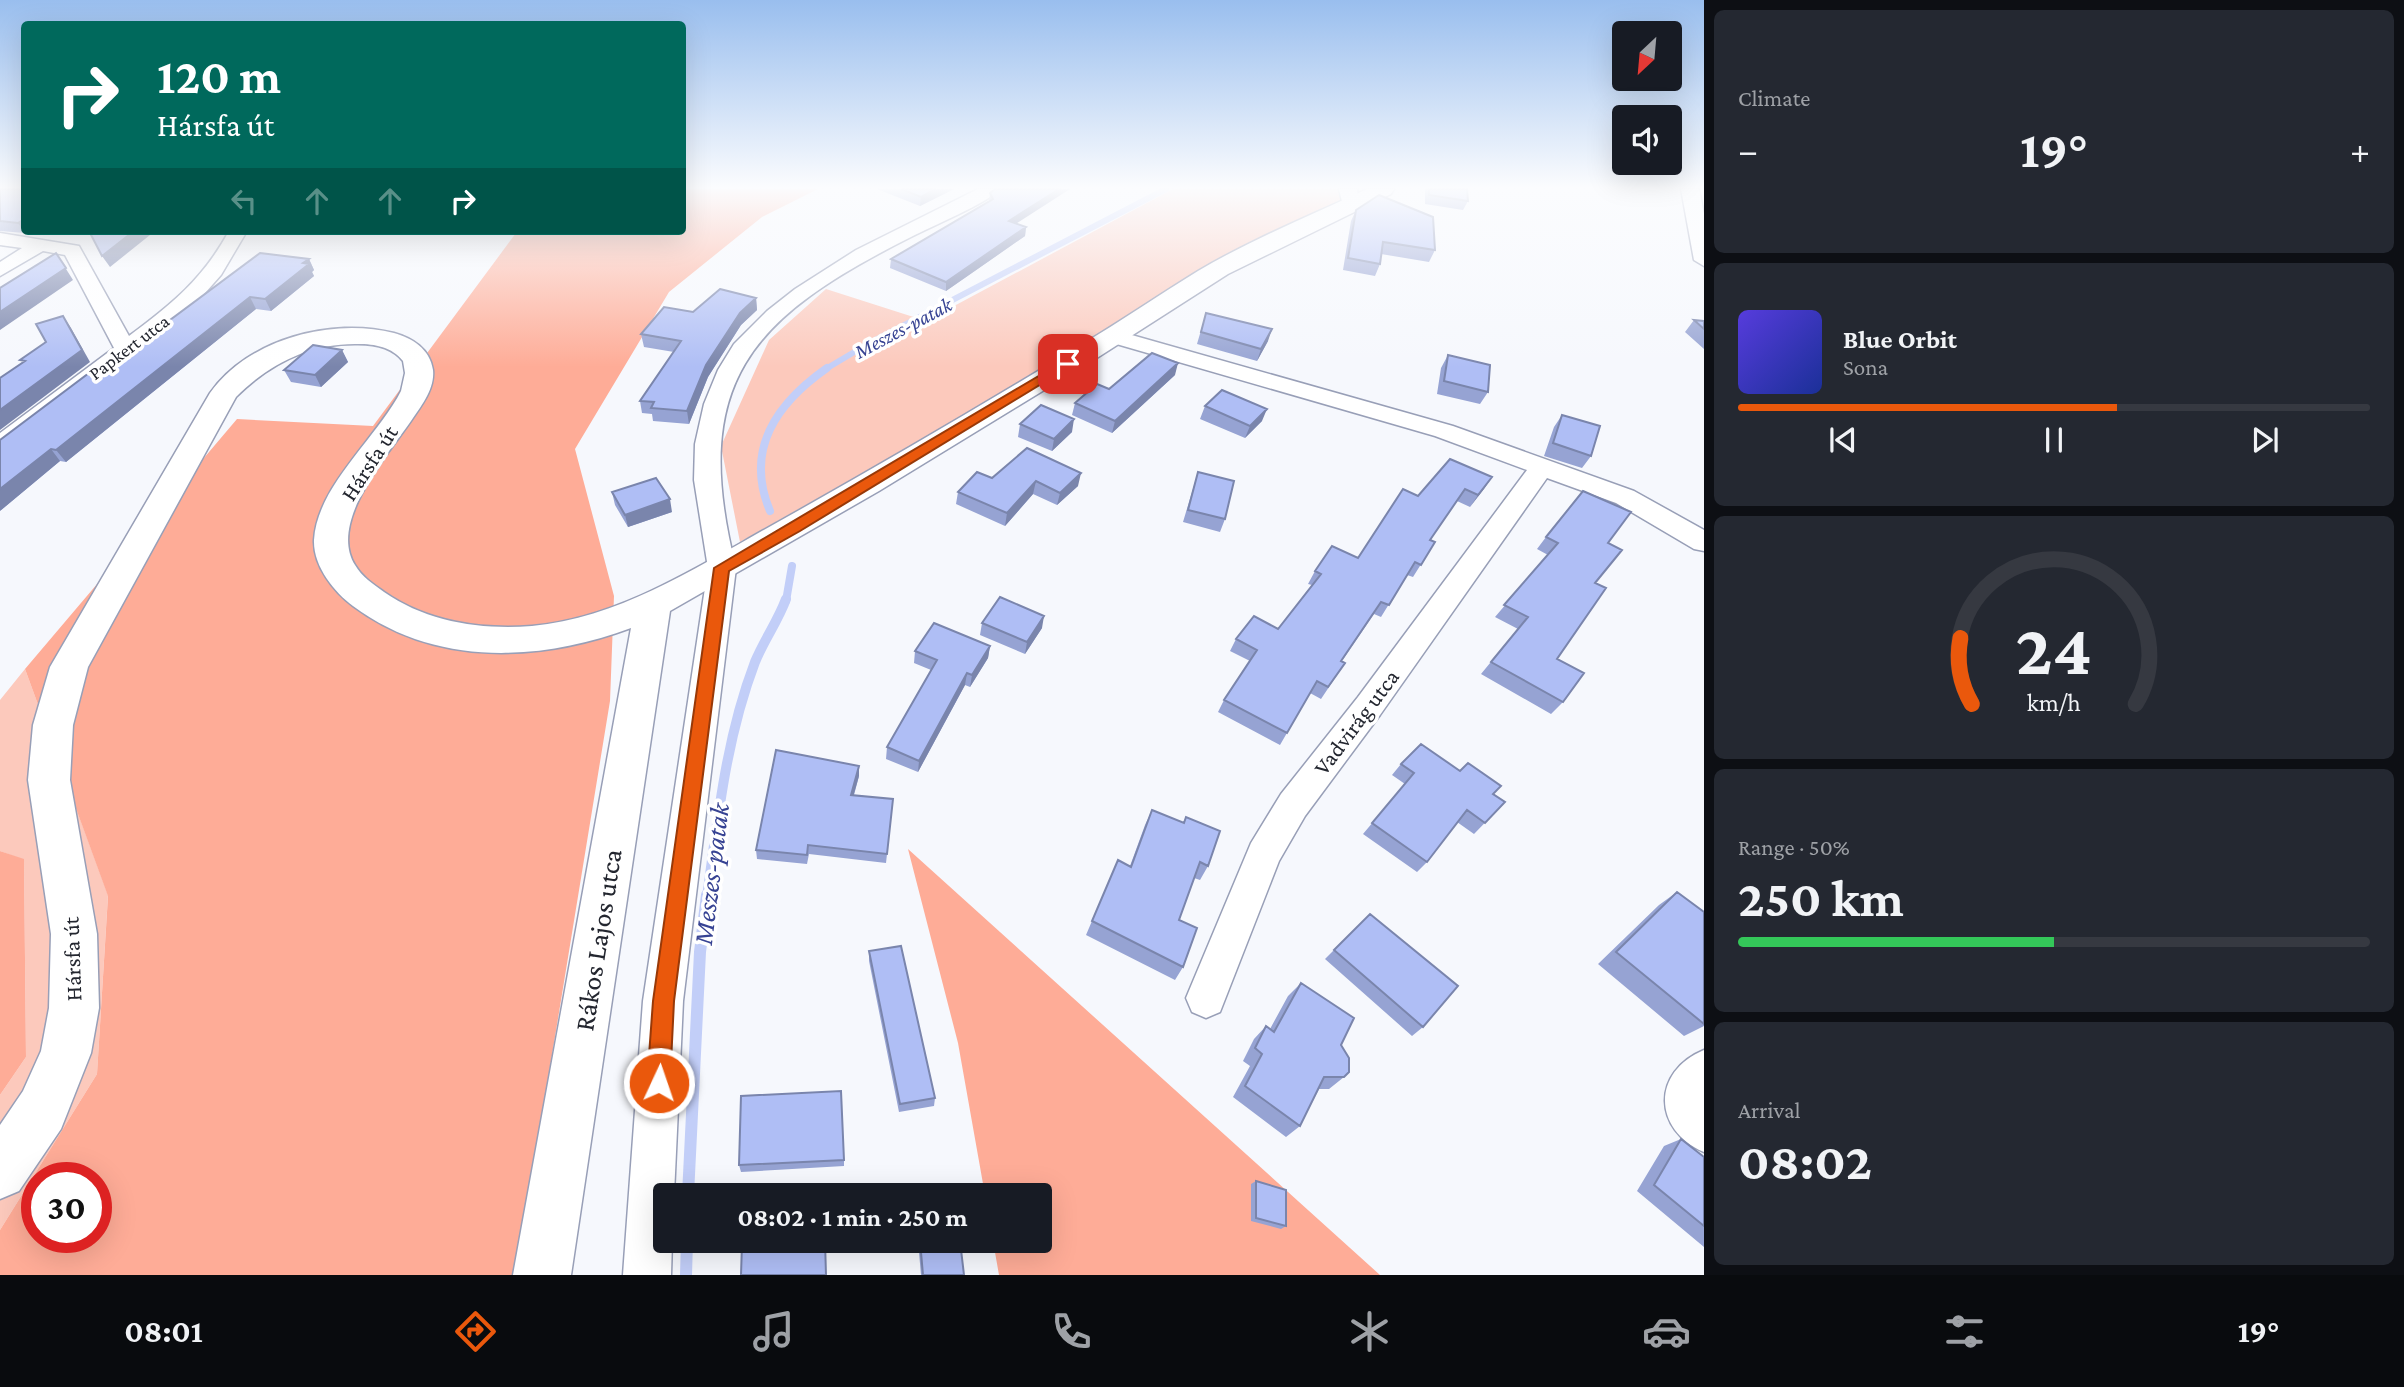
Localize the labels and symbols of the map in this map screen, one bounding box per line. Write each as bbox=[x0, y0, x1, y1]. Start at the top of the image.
north arrow bbox=[1612, 21, 1682, 91]
water label: Meszes-patak bbox=[849, 292, 957, 364]
street label: Papkert utca bbox=[85, 310, 173, 384]
pin bbox=[1038, 334, 1098, 394]
street label: Hársfa út bbox=[335, 420, 403, 505]
street label: Vadvirág utca bbox=[1308, 664, 1404, 780]
water label: Meszes-patak bbox=[687, 800, 735, 948]
street label: Rákos Lajos utca bbox=[568, 847, 628, 1033]
street label: Hársfa út bbox=[58, 916, 86, 1002]
position arrow bbox=[622, 1046, 696, 1120]
speed limit sign: 30 bbox=[21, 1162, 112, 1253]

